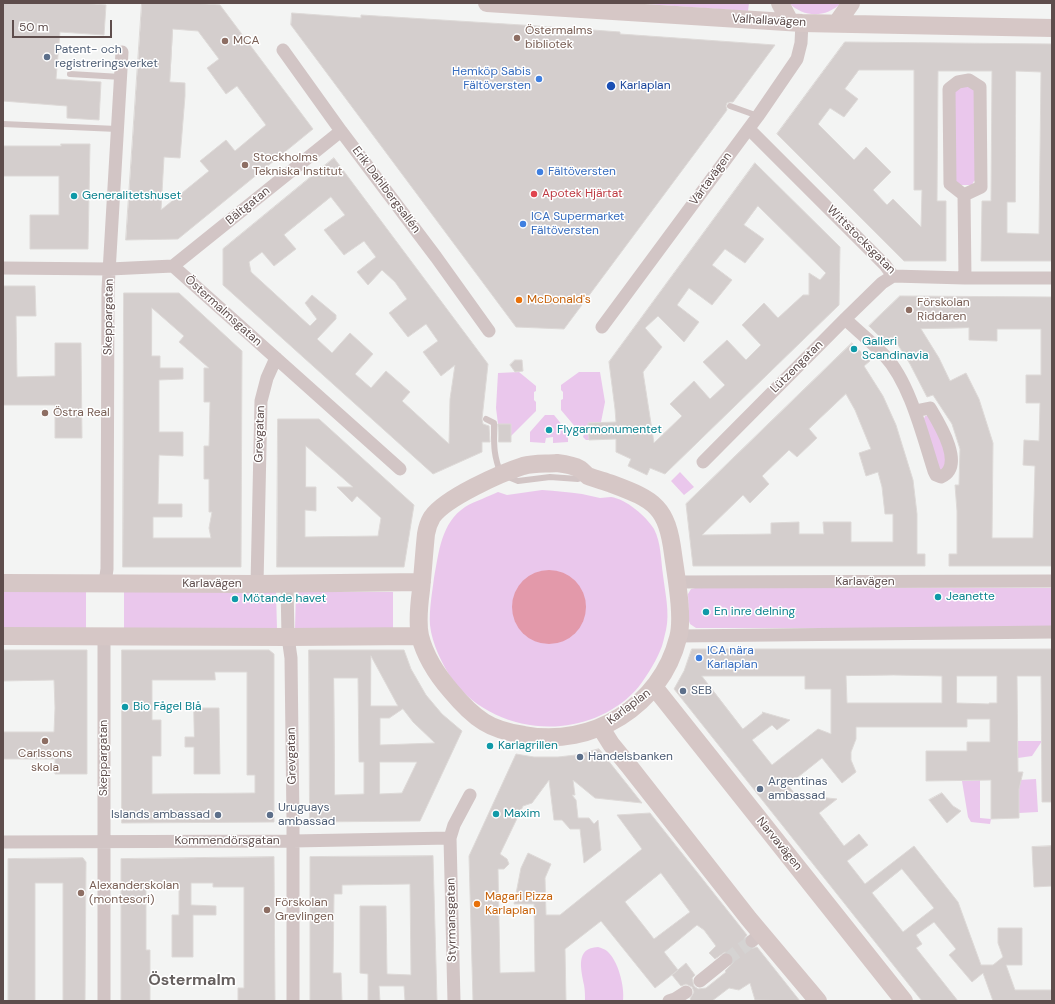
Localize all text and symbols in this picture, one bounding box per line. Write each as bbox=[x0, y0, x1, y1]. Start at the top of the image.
scale bar bbox=[14, 12, 114, 38]
street label: Valhallavägen bbox=[731, 12, 807, 30]
text: 50 m bbox=[19, 19, 48, 35]
place label: Östermalms bibliotek bbox=[525, 24, 592, 52]
marker: Östermalms bibliotek bbox=[512, 33, 522, 43]
place label: MCA bbox=[233, 34, 259, 48]
marker: MCA bbox=[220, 36, 230, 46]
place label: Patent- och registreringsverket bbox=[55, 43, 158, 71]
marker: Patent- och registreringsverket bbox=[42, 52, 52, 62]
place label: Hemköp Sabis Fältöversten bbox=[452, 65, 531, 93]
marker: Hemköp Sabis Fältöversten bbox=[534, 74, 544, 84]
place label: Karlaplan bbox=[620, 79, 671, 93]
marker: Karlaplan bbox=[605, 80, 617, 92]
street label: Erik Dahlbergsallén bbox=[349, 144, 423, 236]
street label: Värtavägen bbox=[687, 150, 735, 208]
place label: Stockholms Tekniska Institut bbox=[253, 151, 342, 179]
marker: Stockholms Tekniska Institut bbox=[240, 160, 250, 170]
place label: Fältöversten bbox=[548, 165, 616, 179]
marker: Fältöversten bbox=[535, 167, 545, 177]
street label: Bältgatan bbox=[223, 184, 273, 228]
place label: Apotek Hjärtat bbox=[542, 187, 623, 201]
place label: Generalitetshuset bbox=[82, 189, 181, 203]
marker: Apotek Hjärtat bbox=[529, 189, 539, 199]
marker: Generalitetshuset bbox=[69, 191, 79, 201]
street label: Wittstocksgatan bbox=[824, 203, 898, 277]
place label: ICA Supermarket Fältöversten bbox=[531, 210, 625, 238]
marker: ICA Supermarket Fältöversten bbox=[518, 219, 528, 229]
street label: Östermalmsgatan bbox=[182, 273, 264, 349]
street label: Skeppargatan bbox=[101, 279, 117, 355]
place label: McDonald's bbox=[527, 293, 591, 307]
marker: McDonald's bbox=[514, 295, 524, 305]
place label: Förskolan Riddaren bbox=[917, 296, 970, 324]
marker: Förskolan Riddaren bbox=[904, 305, 914, 315]
place label: Galleri Scandinavia bbox=[862, 335, 929, 363]
street label: Lützengatan bbox=[768, 338, 826, 396]
marker: Galleri Scandinavia bbox=[849, 344, 859, 354]
street label: Grevgatan bbox=[252, 405, 268, 463]
place label: Östra Real bbox=[53, 406, 110, 420]
marker: Östra Real bbox=[40, 408, 50, 418]
place label: Flygarmonumentet bbox=[557, 423, 662, 437]
marker: Flygarmonumentet bbox=[544, 425, 554, 435]
street label: Karlavägen bbox=[835, 575, 895, 589]
street label: Karlavägen bbox=[182, 577, 242, 591]
place label: Jeanette bbox=[946, 590, 995, 604]
place label: Mötande havet bbox=[243, 592, 326, 606]
marker: Jeanette bbox=[933, 592, 943, 602]
marker: Mötande havet bbox=[230, 594, 240, 604]
place label: En inre delning bbox=[714, 605, 795, 619]
marker: En inre delning bbox=[701, 607, 711, 617]
place label: ICA nära Karlaplan bbox=[707, 644, 758, 672]
marker: ICA nära Karlaplan bbox=[694, 653, 704, 663]
place label: SEB bbox=[691, 684, 712, 698]
street label: Karlaplan bbox=[604, 686, 654, 728]
marker: SEB bbox=[678, 686, 688, 696]
place label: Bio Fågel Blå bbox=[133, 700, 202, 714]
marker: Bio Fågel Blå bbox=[120, 702, 130, 712]
street label: Skeppargatan bbox=[97, 720, 111, 796]
street label: Grevgatan bbox=[284, 727, 300, 785]
marker: Carlssons skola bbox=[40, 736, 50, 746]
place label: Karlagrillen bbox=[498, 739, 558, 753]
marker: Karlagrillen bbox=[485, 741, 495, 751]
place label: Carlssons skola bbox=[18, 747, 72, 775]
place label: Handelsbanken bbox=[588, 750, 673, 764]
marker: Handelsbanken bbox=[575, 752, 585, 762]
place label: Argentinas ambassad bbox=[768, 775, 827, 803]
marker: Argentinas ambassad bbox=[755, 784, 765, 794]
place label: Uruguays ambassad bbox=[278, 801, 335, 829]
place label: Maxim bbox=[504, 807, 540, 821]
place label: Islands ambassad bbox=[111, 808, 210, 822]
marker: Maxim bbox=[491, 809, 501, 819]
marker: Islands ambassad bbox=[213, 810, 223, 820]
marker: Uruguays ambassad bbox=[265, 810, 275, 820]
street label: Narvavägen bbox=[753, 814, 805, 874]
street label: Kommendörsgatan bbox=[174, 834, 280, 848]
street label: Styrmansgatan bbox=[444, 878, 460, 962]
place label: Alexanderskolan (montesori) bbox=[89, 879, 179, 907]
marker: Alexanderskolan (montesori) bbox=[76, 888, 86, 898]
place label: Magari Pizza Karlaplan bbox=[485, 890, 553, 918]
place label: Förskolan Grevlingen bbox=[275, 896, 334, 924]
marker: Magari Pizza Karlaplan bbox=[472, 899, 482, 909]
marker: Förskolan Grevlingen bbox=[262, 905, 272, 915]
district label: Östermalm bbox=[148, 971, 236, 991]

